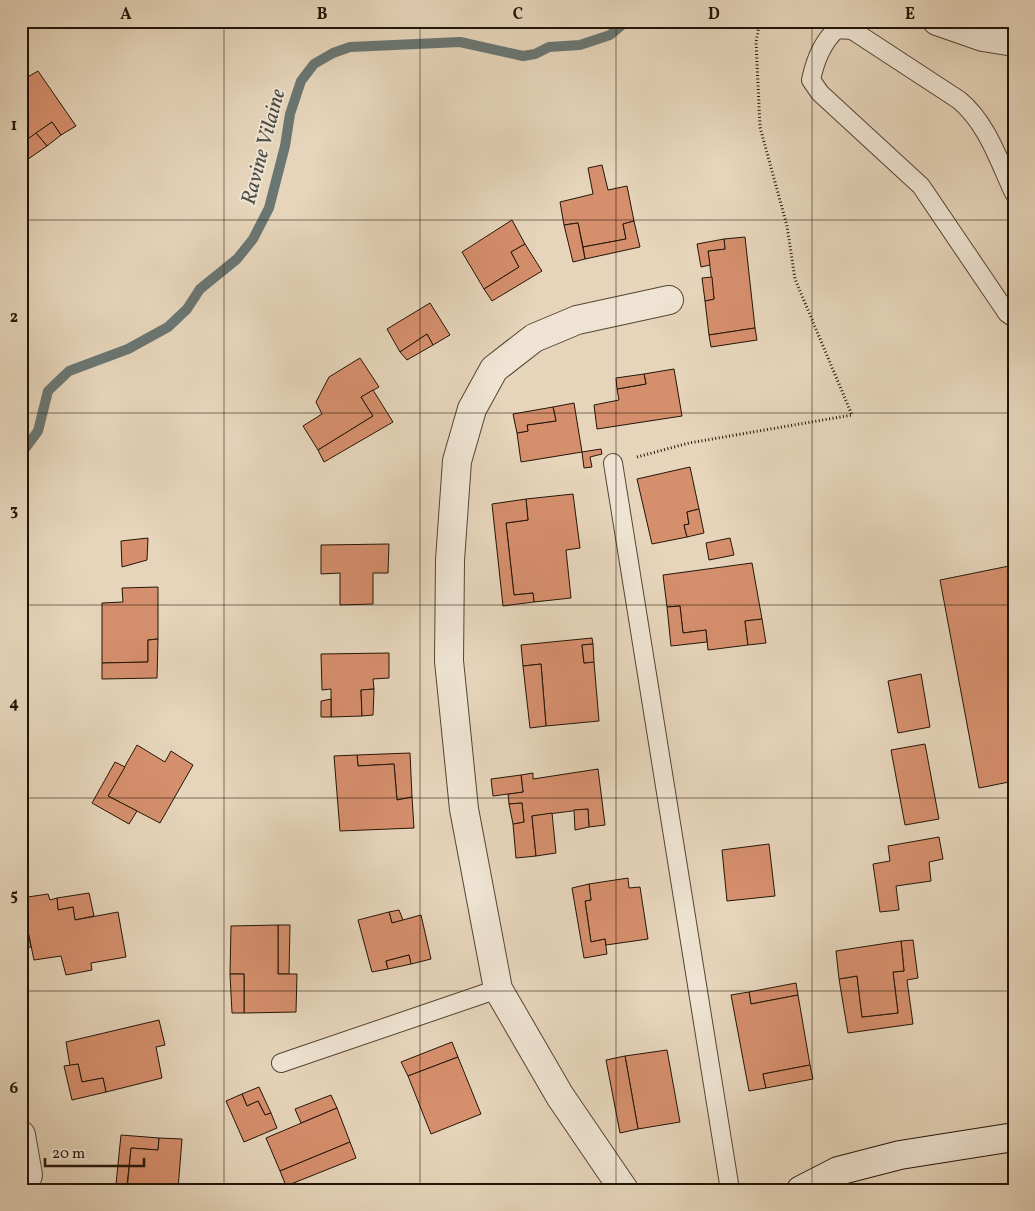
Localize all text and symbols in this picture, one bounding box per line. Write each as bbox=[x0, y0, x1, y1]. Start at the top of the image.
text: A bbox=[120, 4, 132, 26]
text: B bbox=[317, 4, 328, 26]
text: C bbox=[513, 4, 523, 26]
text: D bbox=[708, 4, 720, 26]
text: E bbox=[905, 4, 915, 26]
water label: Ravine Vilaine bbox=[235, 86, 293, 208]
text: 1 bbox=[11, 115, 17, 137]
text: 2 bbox=[10, 307, 18, 329]
text: 3 bbox=[10, 500, 18, 522]
text: 4 bbox=[9, 693, 19, 715]
text: 5 bbox=[10, 885, 18, 907]
text: 6 bbox=[10, 1078, 19, 1100]
scale bar bbox=[45, 1136, 144, 1168]
text: 20 m bbox=[52, 1144, 85, 1165]

